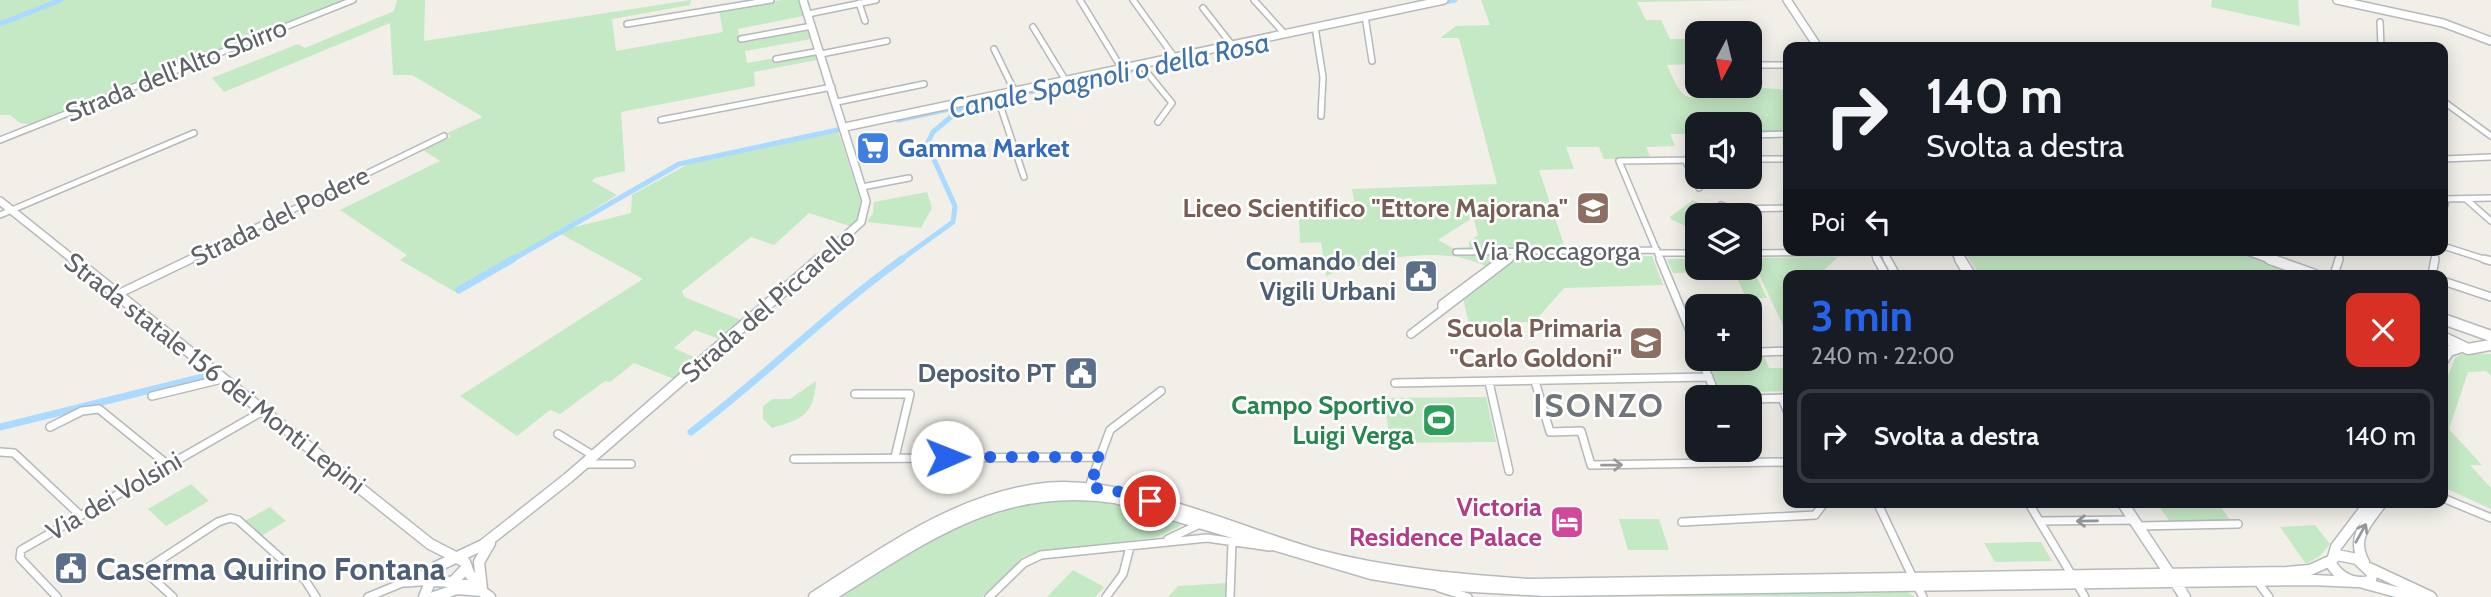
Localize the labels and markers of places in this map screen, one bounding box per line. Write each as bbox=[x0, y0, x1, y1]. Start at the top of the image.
supermarket icon: Gamma Market bbox=[854, 129, 892, 167]
place label: Gamma Market bbox=[898, 132, 1070, 164]
school or university icon: Liceo Scientifico "Ettore Majorana" bbox=[1574, 189, 1612, 227]
place label: Liceo Scientifico "Ettore Majorana" bbox=[1182, 192, 1568, 224]
place label: Comando dei Vigili Urbani bbox=[1246, 245, 1396, 307]
public building icon: Comando dei Vigili Urbani bbox=[1402, 257, 1440, 295]
place label: Scuola Primaria "Carlo Goldoni" bbox=[1447, 312, 1622, 374]
school or university icon: Scuola Primaria "Carlo Goldoni" bbox=[1627, 324, 1665, 362]
public building icon: Deposito PT bbox=[1062, 354, 1100, 392]
place label: Deposito PT bbox=[918, 357, 1057, 389]
place label: Campo Sportivo Luigi Verga bbox=[1231, 389, 1414, 451]
sports icon: Campo Sportivo Luigi Verga bbox=[1420, 401, 1458, 439]
pin bbox=[1120, 471, 1180, 531]
place label: Victoria Residence Palace bbox=[1349, 491, 1542, 553]
hotel icon: Victoria Residence Palace bbox=[1548, 503, 1586, 541]
public building icon: Caserma Quirino Fontana bbox=[52, 549, 90, 587]
place label: Caserma Quirino Fontana bbox=[96, 549, 446, 588]

